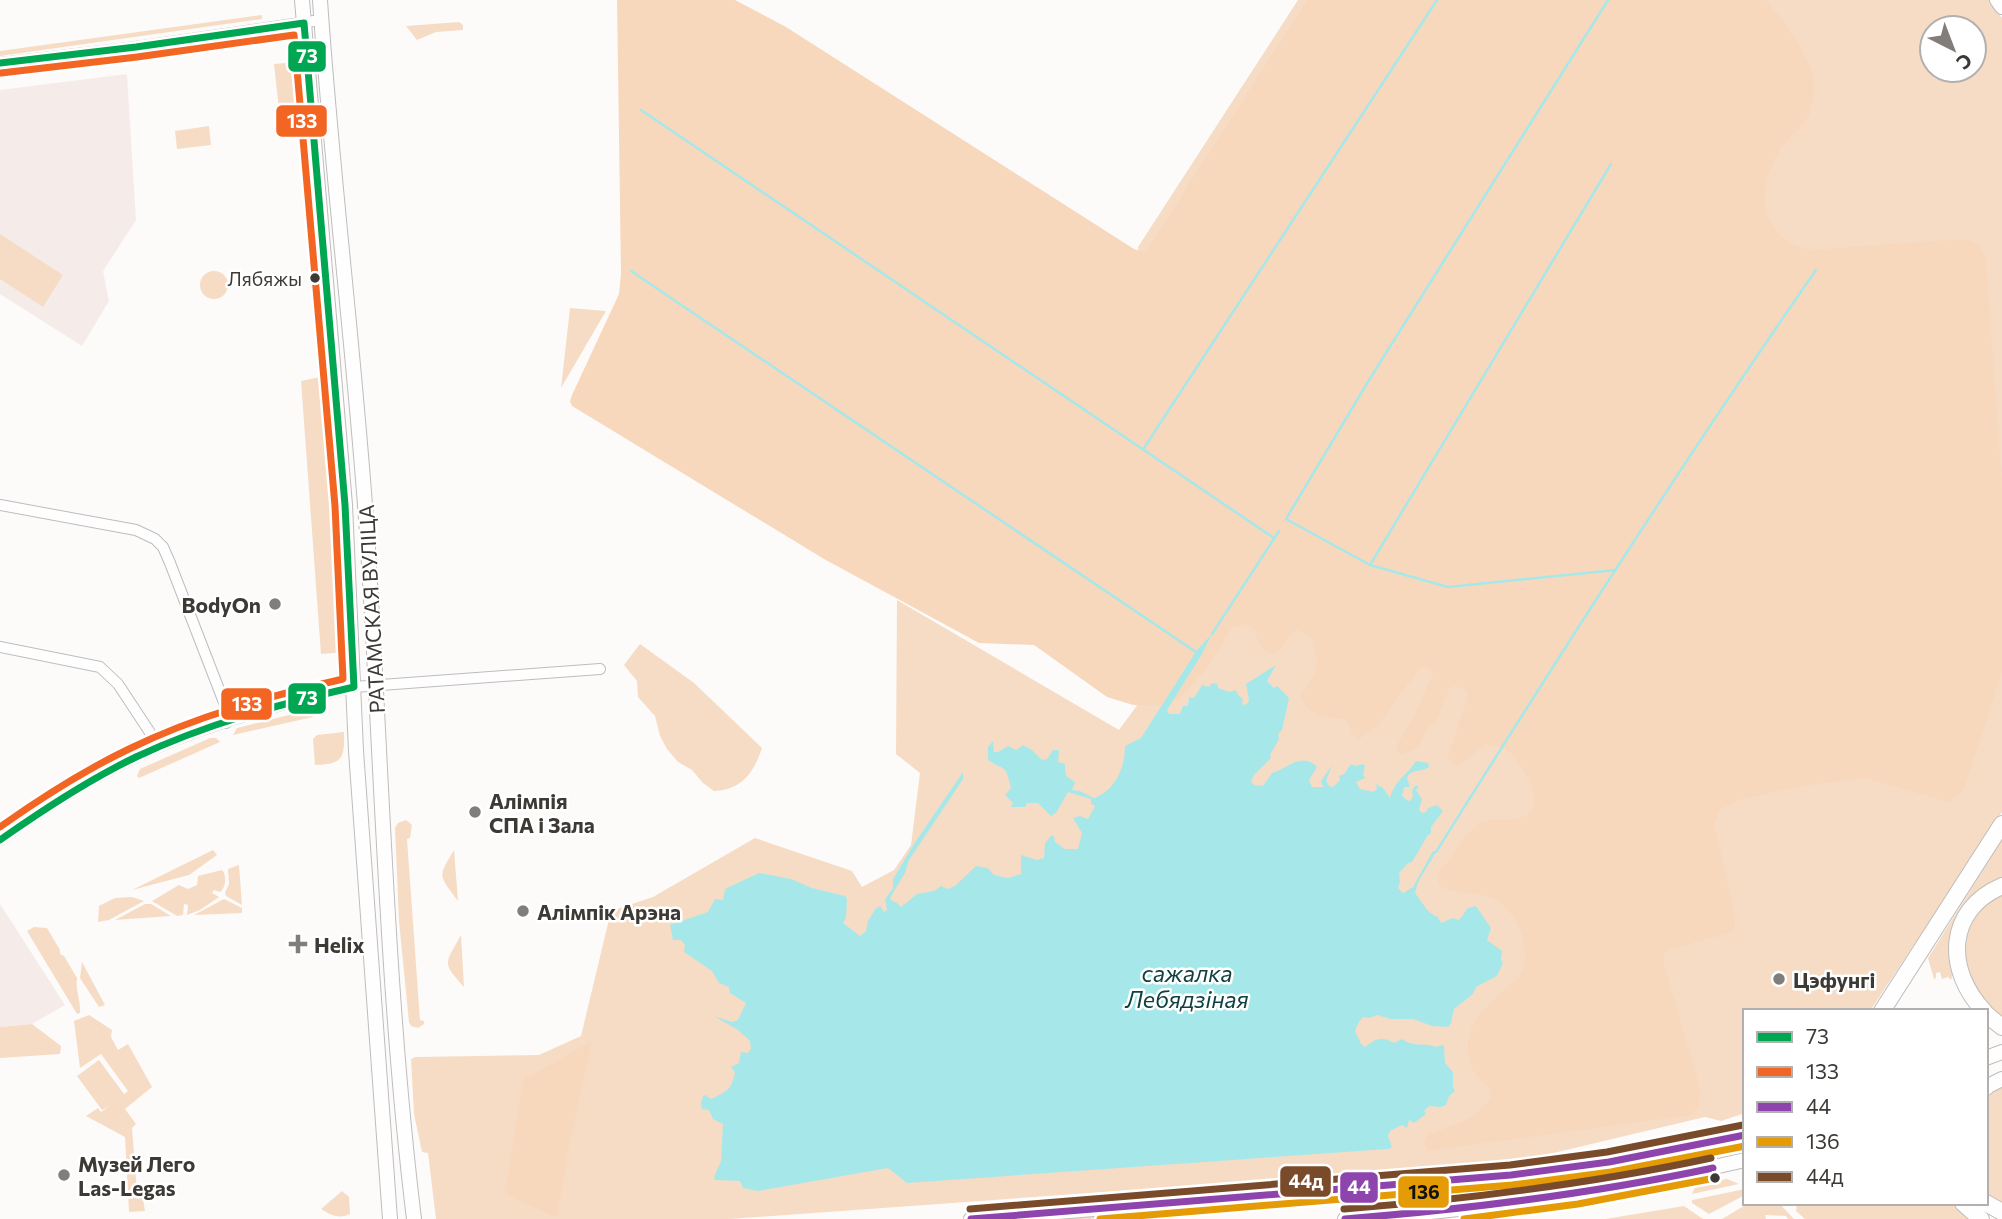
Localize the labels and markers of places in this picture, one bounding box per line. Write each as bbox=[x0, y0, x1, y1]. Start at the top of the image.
place label: Лябяжы bbox=[227, 267, 302, 290]
marker: Лябяжы bbox=[308, 271, 322, 285]
place label: BodyOn bbox=[181, 592, 261, 617]
marker: BodyOn bbox=[267, 596, 283, 612]
place label: Алімпія СПА і Зала bbox=[489, 788, 595, 837]
marker: Алімпія СПА і Зала bbox=[467, 804, 483, 820]
place label: Алімпік Арэна bbox=[537, 899, 681, 924]
marker: Алімпік Арэна bbox=[515, 903, 531, 919]
place label: Helix bbox=[314, 932, 364, 957]
marker: Helix bbox=[288, 934, 308, 954]
place label: Цэфунгі bbox=[1793, 967, 1875, 992]
marker: Цэфунгі bbox=[1771, 971, 1787, 987]
place label: Музей Лего Las-Legas bbox=[78, 1151, 195, 1200]
marker: Музей Лего Las-Legas bbox=[56, 1167, 72, 1183]
unlabelled marker bbox=[1708, 1171, 1722, 1185]

